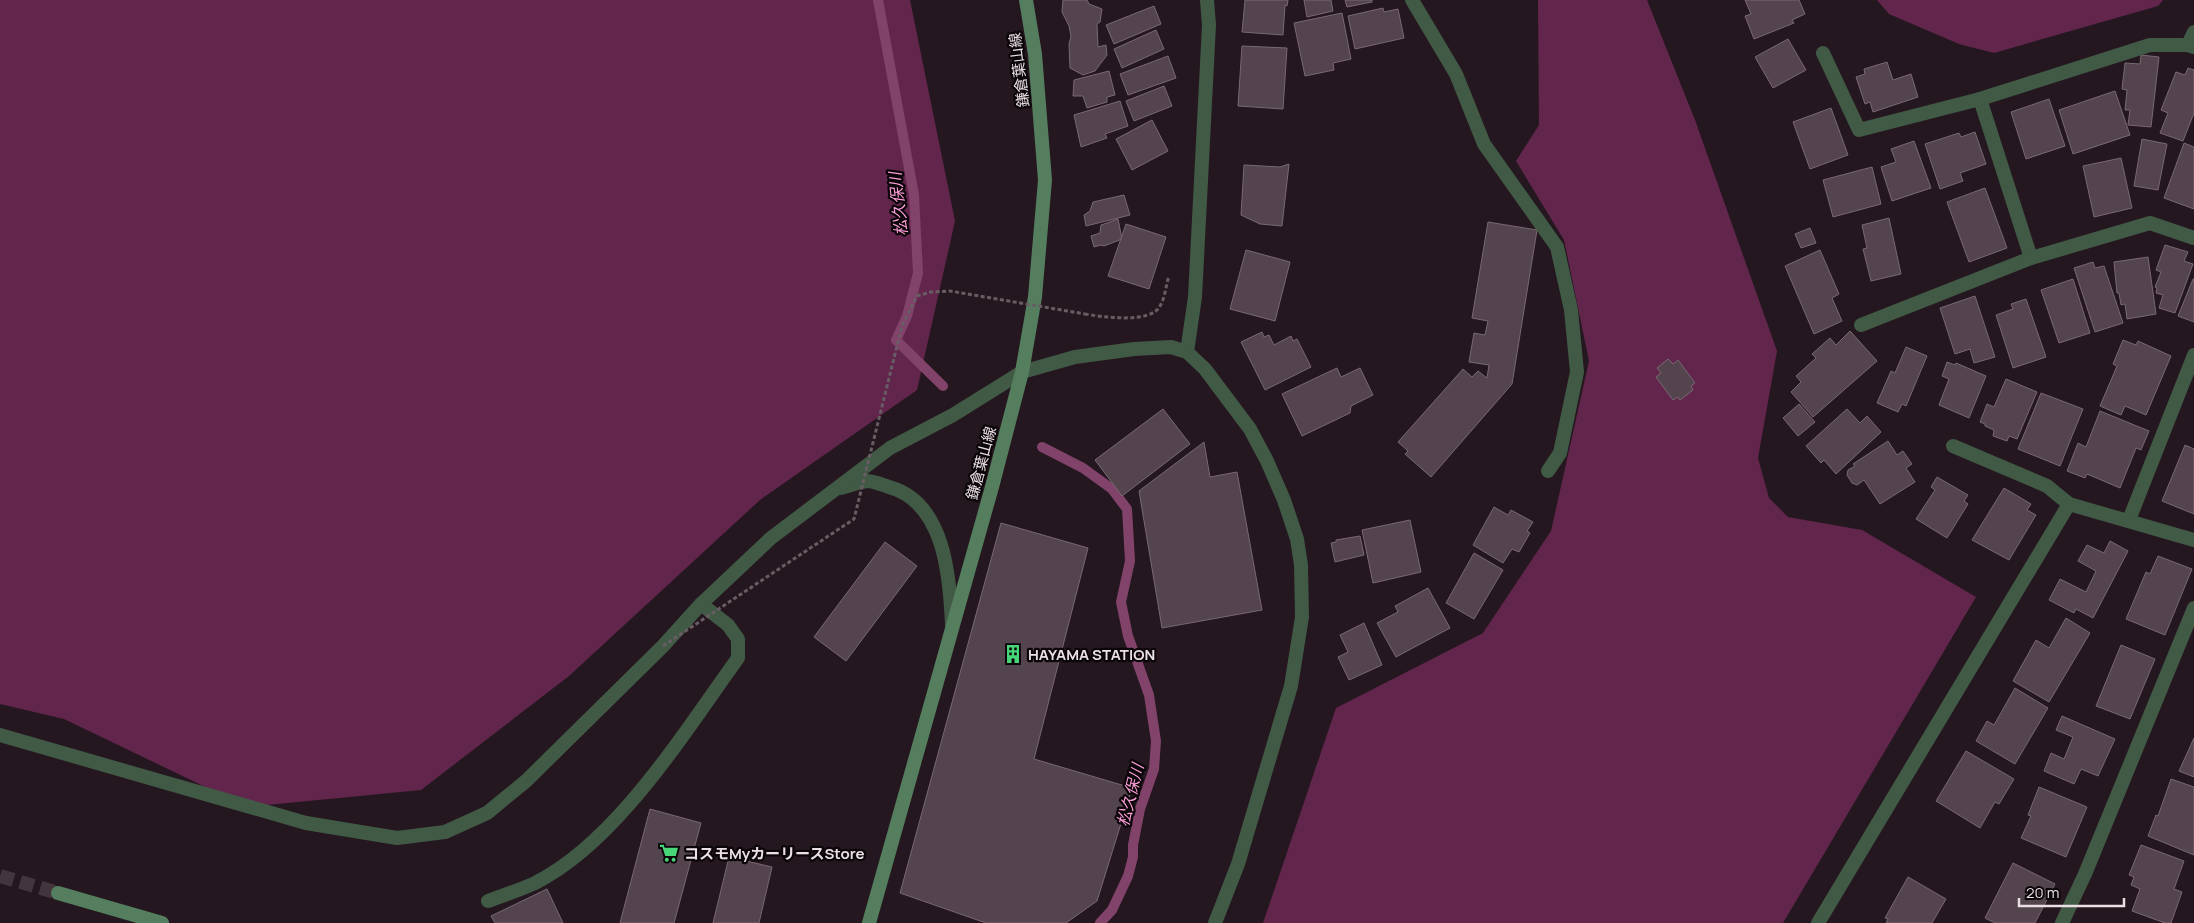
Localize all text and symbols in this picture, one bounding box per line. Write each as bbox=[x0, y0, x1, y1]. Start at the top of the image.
street label: 鎌倉葉山線 bbox=[1004, 31, 1034, 109]
water label: 松久保川 bbox=[884, 169, 912, 237]
street label: 鎌倉葉山線 bbox=[961, 424, 1001, 502]
building icon: HAYAMA STATION bbox=[1002, 643, 1024, 665]
place label: HAYAMA STATION bbox=[1028, 644, 1155, 665]
water label: 松久保川 bbox=[1112, 759, 1149, 829]
supermarket icon: コスモMyカーリースStore bbox=[658, 842, 680, 864]
place label: コスモMyカーリースStore bbox=[684, 843, 865, 864]
scale bar bbox=[2019, 876, 2124, 908]
text: 20 m bbox=[2026, 882, 2059, 903]

